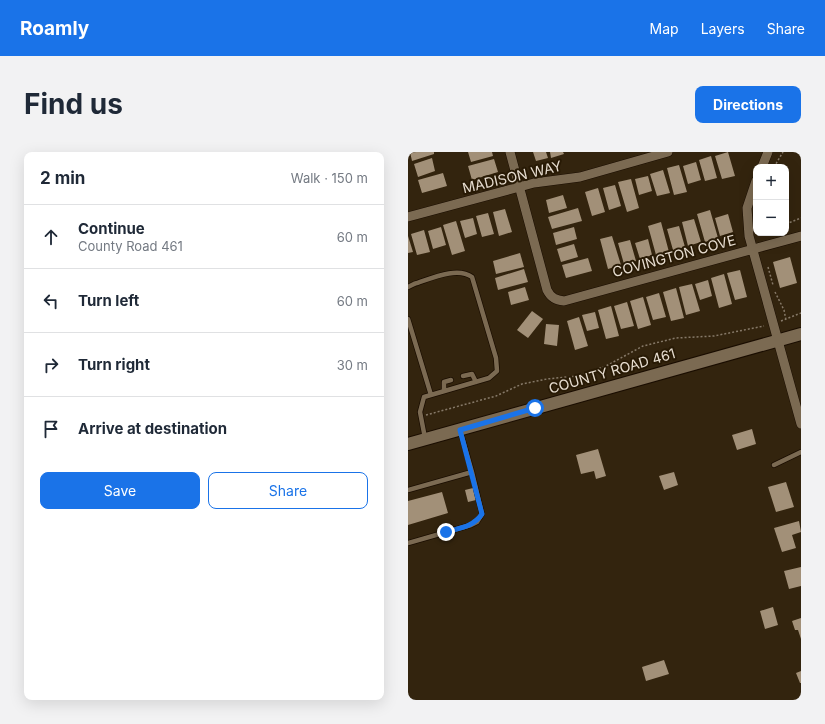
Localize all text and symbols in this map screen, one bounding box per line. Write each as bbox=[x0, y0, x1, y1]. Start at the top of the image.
text: Roamly bbox=[20, 17, 89, 40]
text: Map bbox=[650, 20, 679, 37]
text: Layers bbox=[701, 20, 745, 37]
text: Share bbox=[767, 20, 805, 37]
button: Directions bbox=[695, 86, 801, 123]
text: Find us bbox=[24, 87, 123, 121]
street label: MADISON WAY bbox=[461, 157, 564, 196]
map controls bbox=[753, 164, 789, 236]
button: + bbox=[753, 164, 789, 200]
text: 2 min bbox=[40, 168, 85, 188]
text: Walk · 150 m bbox=[291, 170, 368, 186]
button: − bbox=[753, 200, 789, 236]
text: Continue bbox=[78, 219, 145, 238]
icon: ahead bbox=[40, 226, 62, 248]
text: 60 m bbox=[337, 229, 368, 245]
street label: COVINGTON COVE bbox=[610, 231, 737, 280]
text: County Road 461 bbox=[78, 238, 183, 254]
icon: left bbox=[40, 290, 62, 312]
text: Turn left bbox=[78, 291, 139, 310]
text: 60 m bbox=[337, 293, 368, 309]
street label: COUNTY ROAD 461 bbox=[547, 344, 677, 397]
icon: right bbox=[40, 354, 62, 376]
text: Turn right bbox=[78, 355, 150, 374]
text: 30 m bbox=[337, 357, 368, 373]
route start bbox=[526, 399, 544, 417]
icon: arrive bbox=[40, 418, 62, 440]
text: Arrive at destination bbox=[78, 419, 227, 438]
button: Save bbox=[40, 472, 200, 509]
button: Share bbox=[208, 472, 368, 509]
route end bbox=[437, 523, 455, 541]

